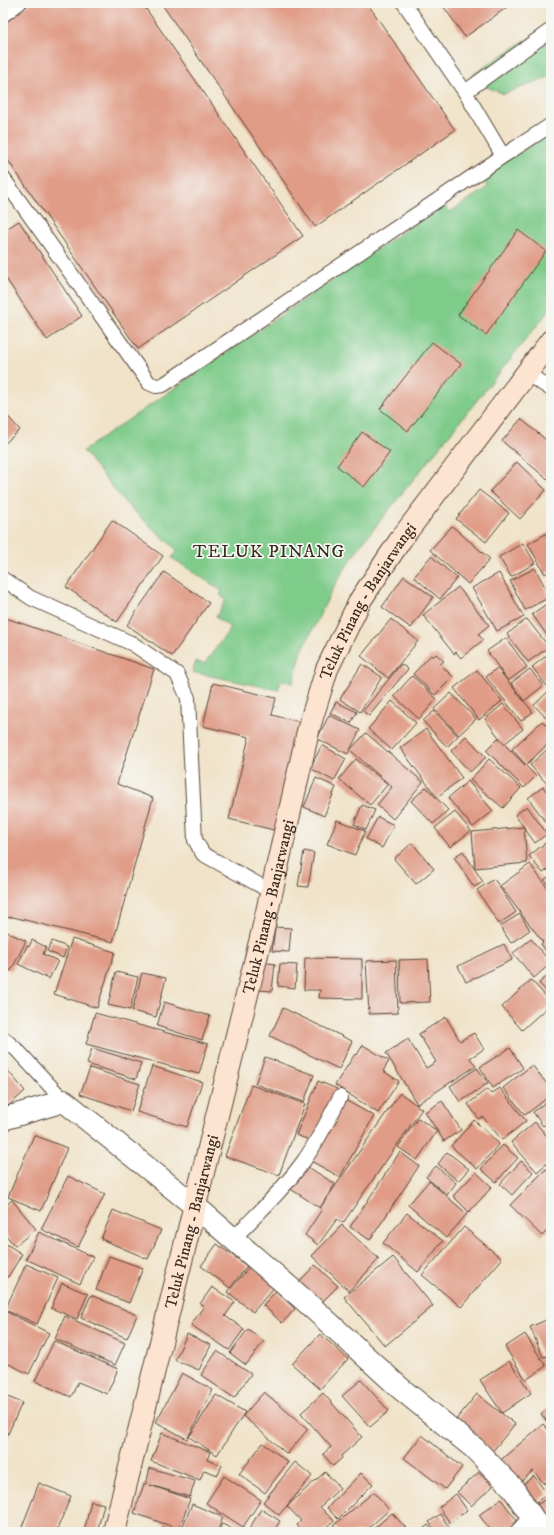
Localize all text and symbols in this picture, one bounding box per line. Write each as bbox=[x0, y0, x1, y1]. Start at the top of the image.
street label: Teluk Pinang - Banjarwangi bbox=[315, 519, 421, 682]
district label: TELUK PINANG bbox=[193, 541, 345, 563]
street label: Teluk Pinang - Banjarwangi bbox=[239, 818, 299, 996]
street label: Teluk Pinang - Banjarwangi bbox=[161, 1133, 223, 1311]

